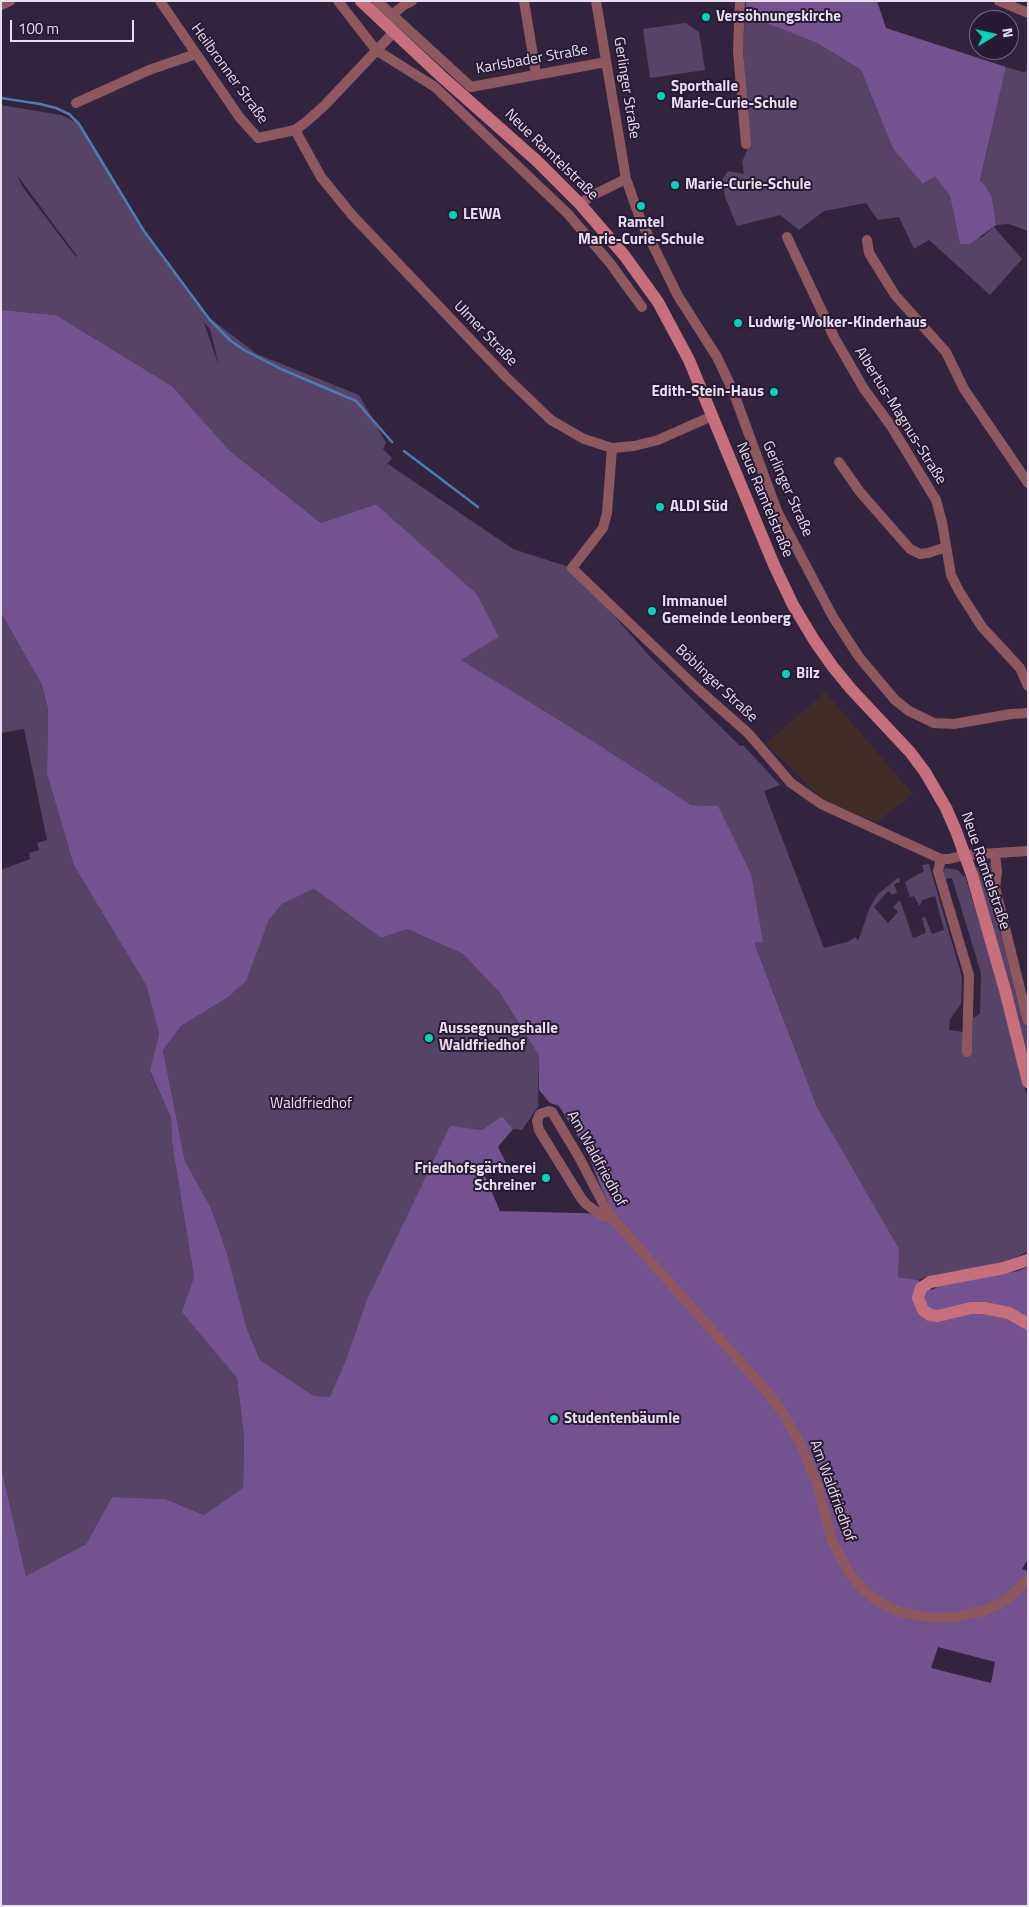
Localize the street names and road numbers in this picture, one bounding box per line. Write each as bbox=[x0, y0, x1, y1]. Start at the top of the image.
street label: Heilbronner Straße bbox=[187, 20, 271, 128]
street label: Gerlinger Straße bbox=[609, 36, 643, 140]
street label: Karlsbader Straße bbox=[475, 41, 589, 79]
street label: Neue Ramtelstraße bbox=[500, 106, 602, 204]
street label: Ulmer Straße bbox=[449, 298, 521, 370]
street label: Albertus-Magnus-Straße bbox=[850, 344, 950, 488]
street label: Gerlinger Straße bbox=[758, 438, 816, 540]
street label: Neue Ramtelstraße bbox=[732, 440, 796, 560]
street label: Böblinger Straße bbox=[671, 641, 761, 727]
street label: Neue Ramtelstraße bbox=[956, 810, 1014, 932]
street label: Am Waldfriedhof bbox=[562, 1108, 630, 1210]
street label: Am Waldfriedhof bbox=[805, 1438, 859, 1544]

